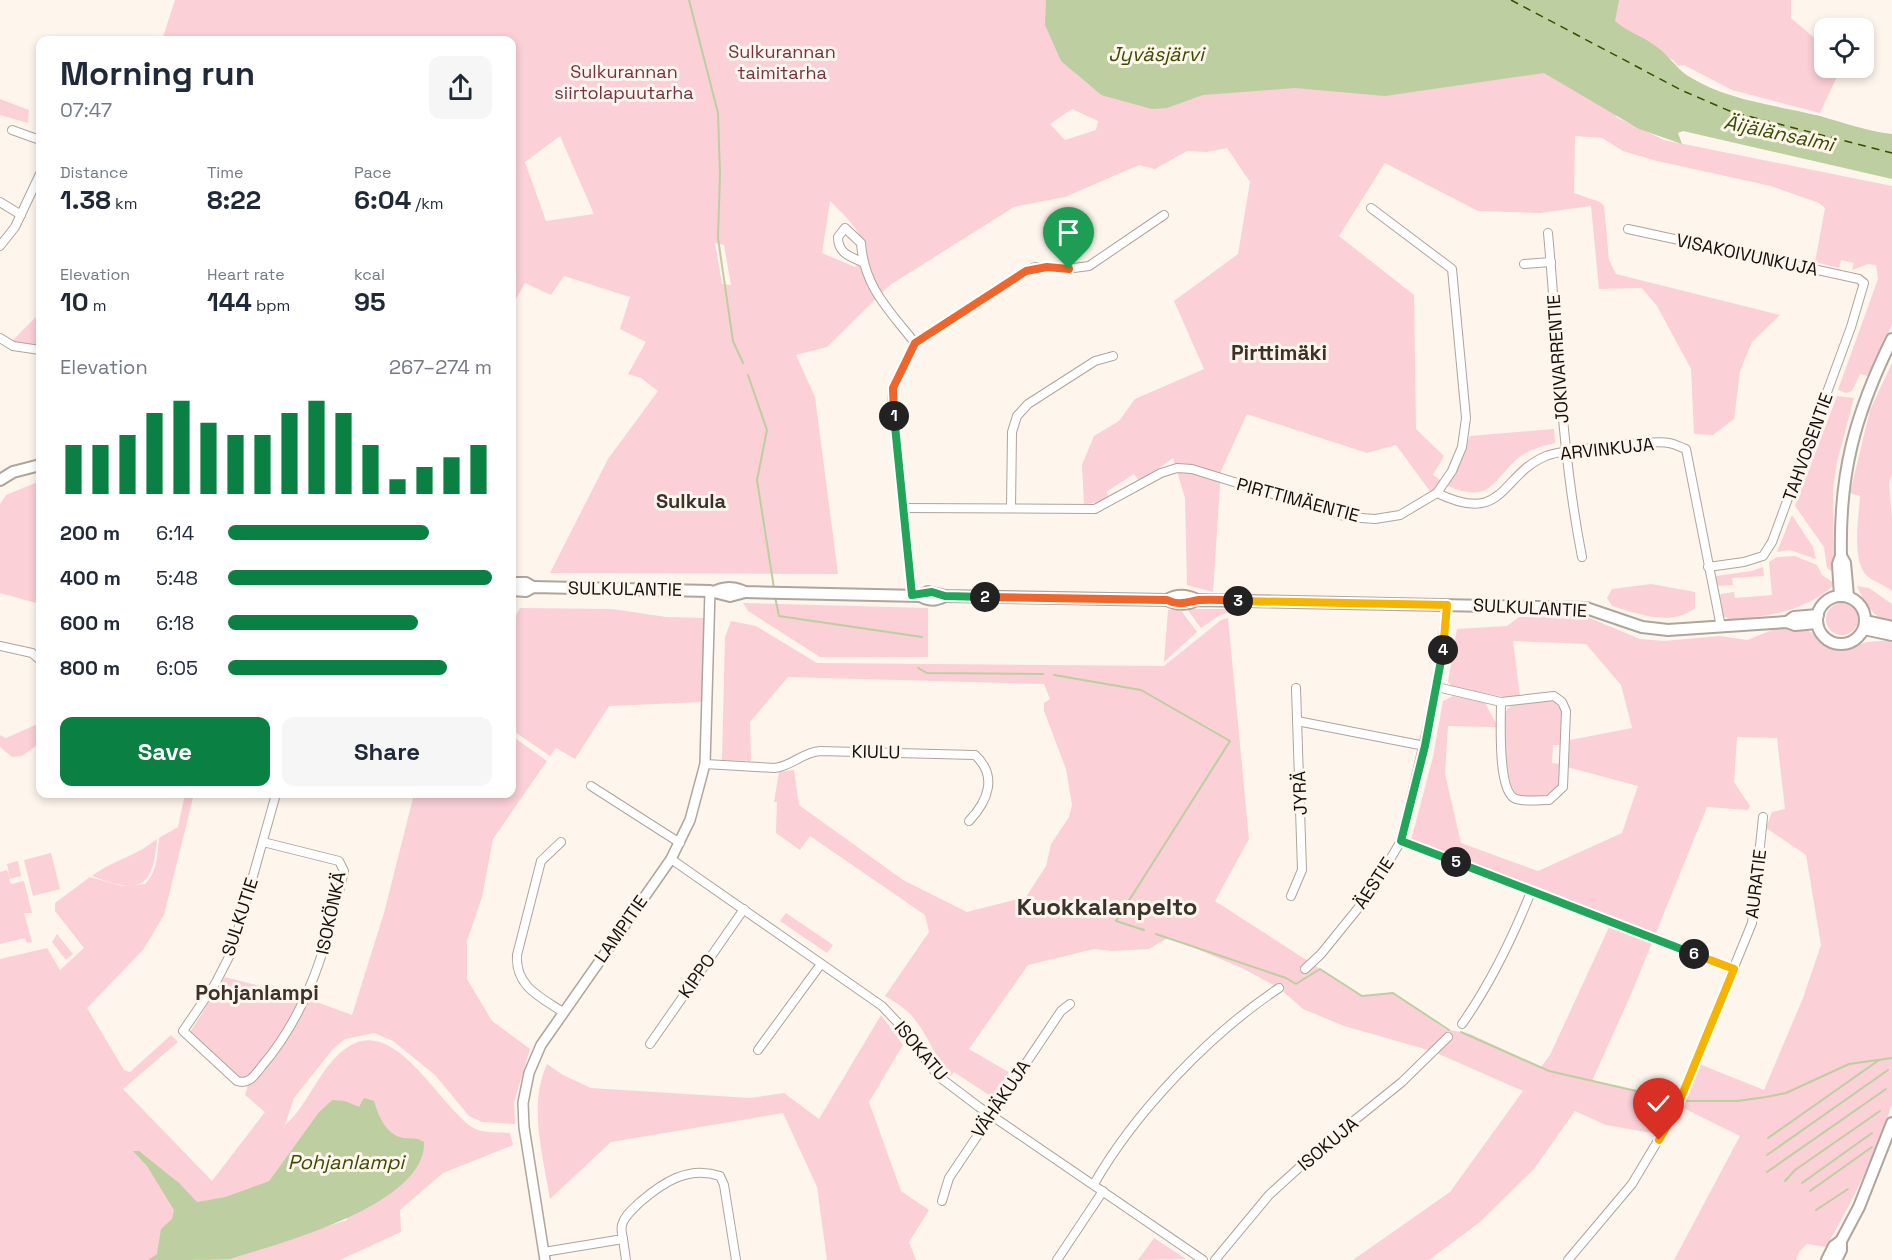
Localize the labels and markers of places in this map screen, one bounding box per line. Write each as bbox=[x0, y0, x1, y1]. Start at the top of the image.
pin bbox=[1043, 207, 1094, 269]
pin: 1 bbox=[879, 401, 909, 431]
pin: 2 bbox=[970, 582, 1000, 612]
pin: 3 bbox=[1223, 586, 1253, 616]
pin: 4 bbox=[1428, 635, 1458, 665]
pin: 5 bbox=[1441, 847, 1471, 877]
pin: 6 bbox=[1679, 939, 1709, 969]
pin bbox=[1633, 1078, 1684, 1140]

